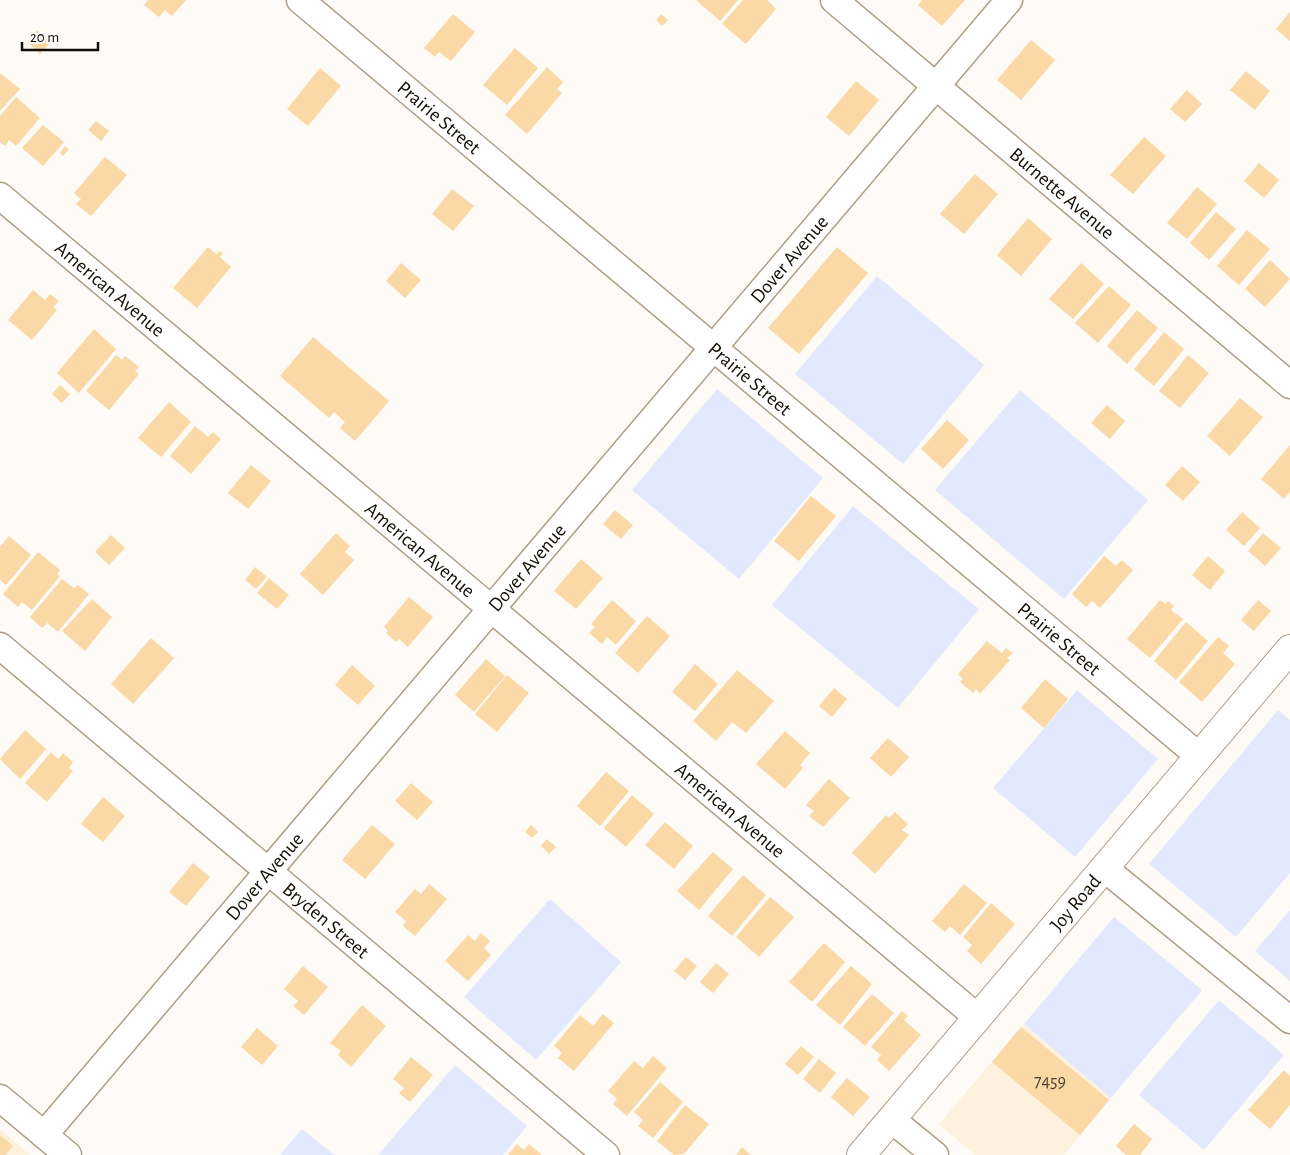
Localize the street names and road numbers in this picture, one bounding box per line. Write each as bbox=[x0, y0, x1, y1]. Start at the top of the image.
street label: Prairie Street bbox=[393, 78, 484, 159]
street label: Burnette Avenue bbox=[1006, 144, 1118, 243]
street label: Dover Avenue bbox=[747, 212, 832, 307]
street label: American Avenue bbox=[51, 238, 168, 341]
street label: Prairie Street bbox=[704, 339, 795, 420]
street label: American Avenue bbox=[361, 498, 478, 602]
street label: Dover Avenue bbox=[485, 520, 570, 616]
street label: Prairie Street bbox=[1013, 599, 1104, 680]
street label: American Avenue bbox=[671, 759, 788, 862]
street label: Dover Avenue bbox=[222, 829, 308, 924]
street label: Joy Road bbox=[1047, 871, 1105, 935]
street label: Bryden Street bbox=[279, 879, 373, 963]

